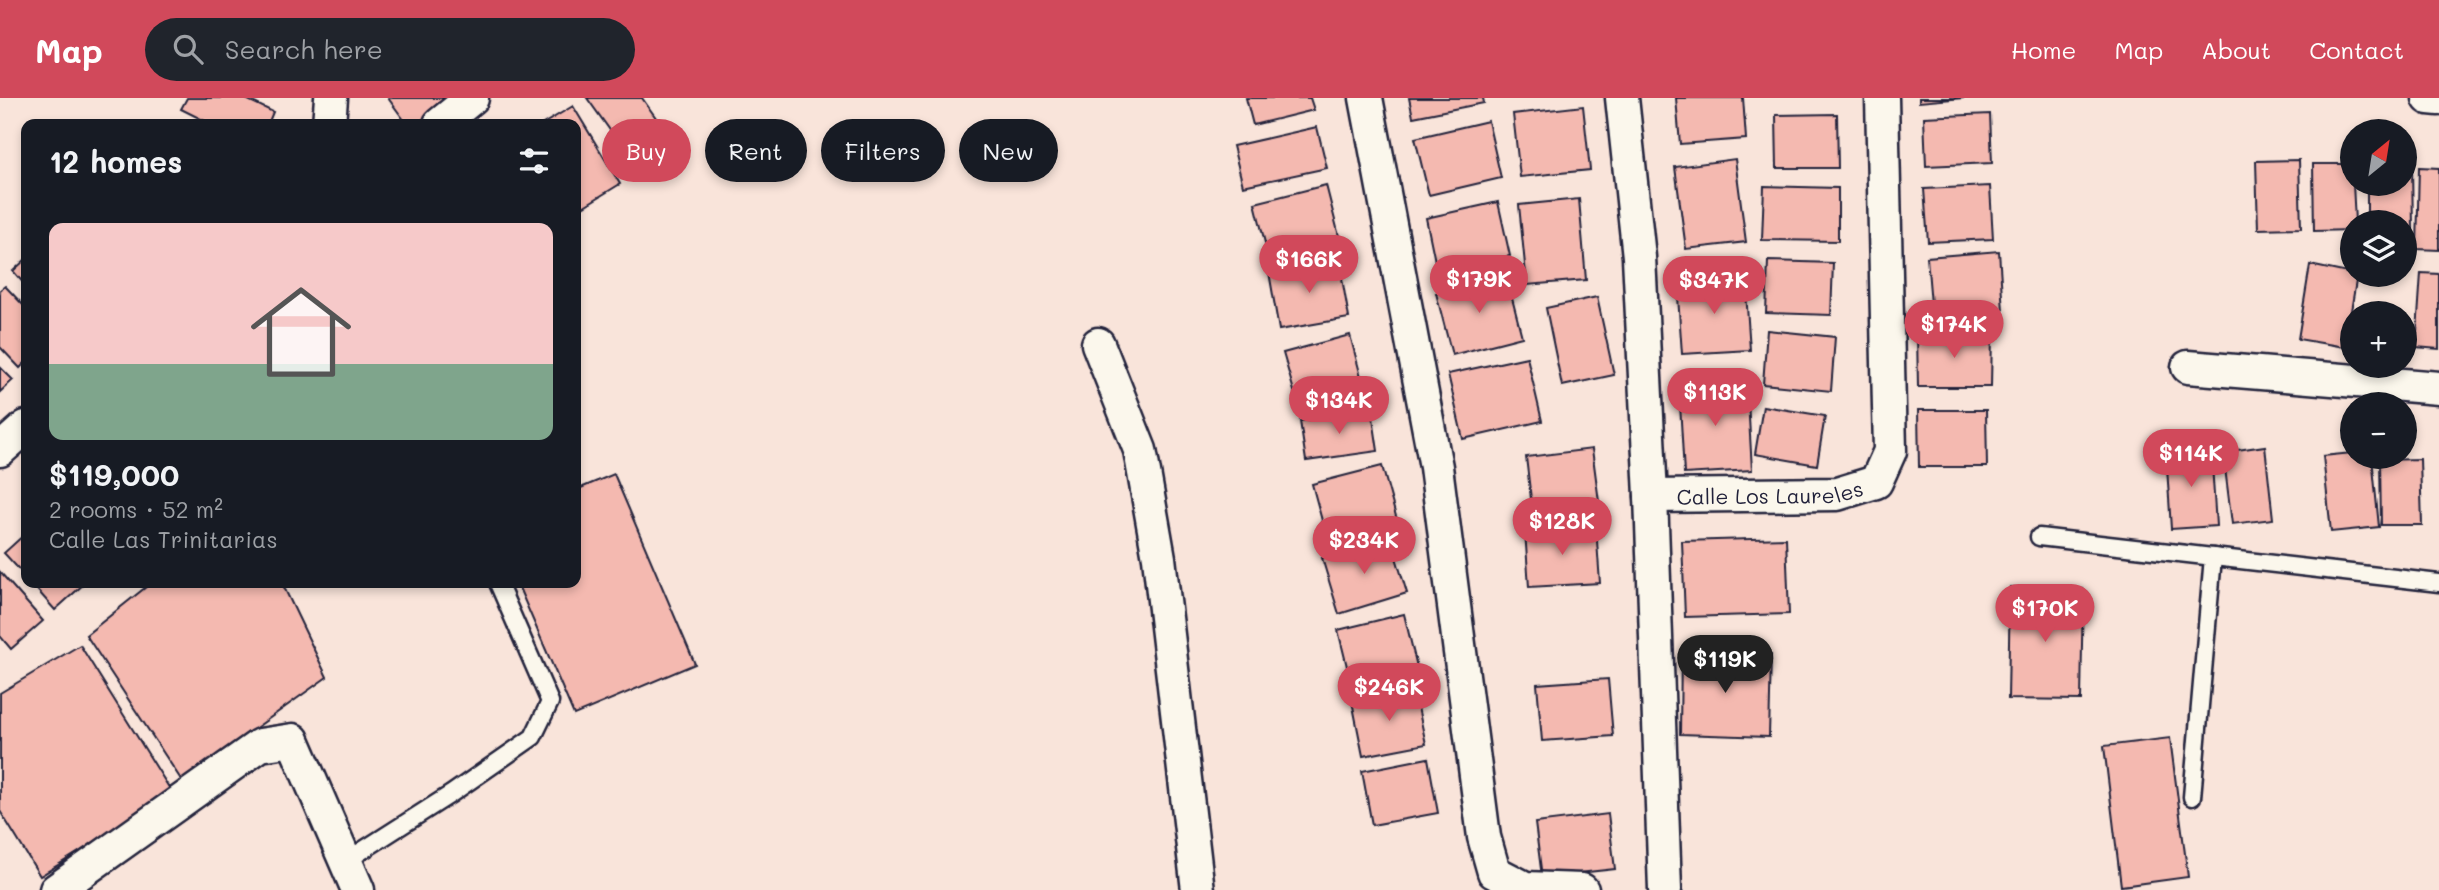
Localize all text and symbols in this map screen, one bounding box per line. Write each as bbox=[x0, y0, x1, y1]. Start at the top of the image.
search box bbox=[145, 18, 635, 81]
text: Map bbox=[35, 28, 103, 71]
icon: search bbox=[169, 30, 207, 68]
text: Search here bbox=[225, 32, 383, 66]
text: Home bbox=[2011, 34, 2076, 65]
text: Map bbox=[2114, 34, 2163, 65]
text: About bbox=[2201, 34, 2271, 65]
text: Contact bbox=[2309, 34, 2404, 65]
chip: Buy bbox=[602, 119, 691, 182]
chip: Rent bbox=[705, 119, 807, 182]
chip: Filters bbox=[821, 119, 945, 182]
chip: New bbox=[959, 119, 1058, 182]
north arrow bbox=[2340, 119, 2417, 196]
map controls bbox=[2340, 119, 2417, 469]
text: 12 homes bbox=[49, 141, 182, 181]
icon: filters bbox=[515, 142, 553, 180]
button: layers bbox=[2340, 210, 2417, 287]
pin: $166K bbox=[1260, 236, 1358, 295]
text: $166K bbox=[1275, 243, 1343, 273]
pin: $179K bbox=[1430, 256, 1528, 315]
pin: $347K bbox=[1665, 256, 1763, 316]
text: $179K bbox=[1446, 263, 1512, 293]
text: $347K bbox=[1679, 264, 1749, 294]
icon: home bbox=[238, 269, 364, 395]
pin: $174K bbox=[1905, 300, 2003, 360]
button: + bbox=[2340, 301, 2417, 378]
text: $174K bbox=[1921, 308, 1987, 338]
pin: $113K bbox=[1666, 368, 1764, 428]
pin: $134K bbox=[1290, 376, 1388, 436]
text: $113K bbox=[1683, 376, 1747, 406]
text: $134K bbox=[1305, 384, 1373, 414]
button: − bbox=[2340, 392, 2417, 469]
pin: $114K bbox=[2142, 430, 2240, 489]
text: $114K bbox=[2159, 437, 2223, 467]
text: $119,000 bbox=[49, 454, 179, 494]
street label: Calle Los Laureles bbox=[1677, 473, 1866, 509]
text: 2 rooms · 52 m² bbox=[49, 494, 223, 524]
pin: $128K bbox=[1513, 498, 1611, 557]
text: $128K bbox=[1529, 505, 1595, 535]
pin: $234K bbox=[1315, 517, 1413, 576]
text: Calle Las Trinitarias bbox=[49, 524, 278, 554]
text: $234K bbox=[1329, 524, 1399, 554]
pin: $170K bbox=[1996, 584, 2094, 644]
text: $170K bbox=[2011, 592, 2079, 622]
pin: $119K bbox=[1676, 636, 1774, 695]
text: $119K bbox=[1693, 643, 1757, 673]
pin: $246K bbox=[1340, 664, 1438, 723]
text: $246K bbox=[1354, 671, 1424, 701]

